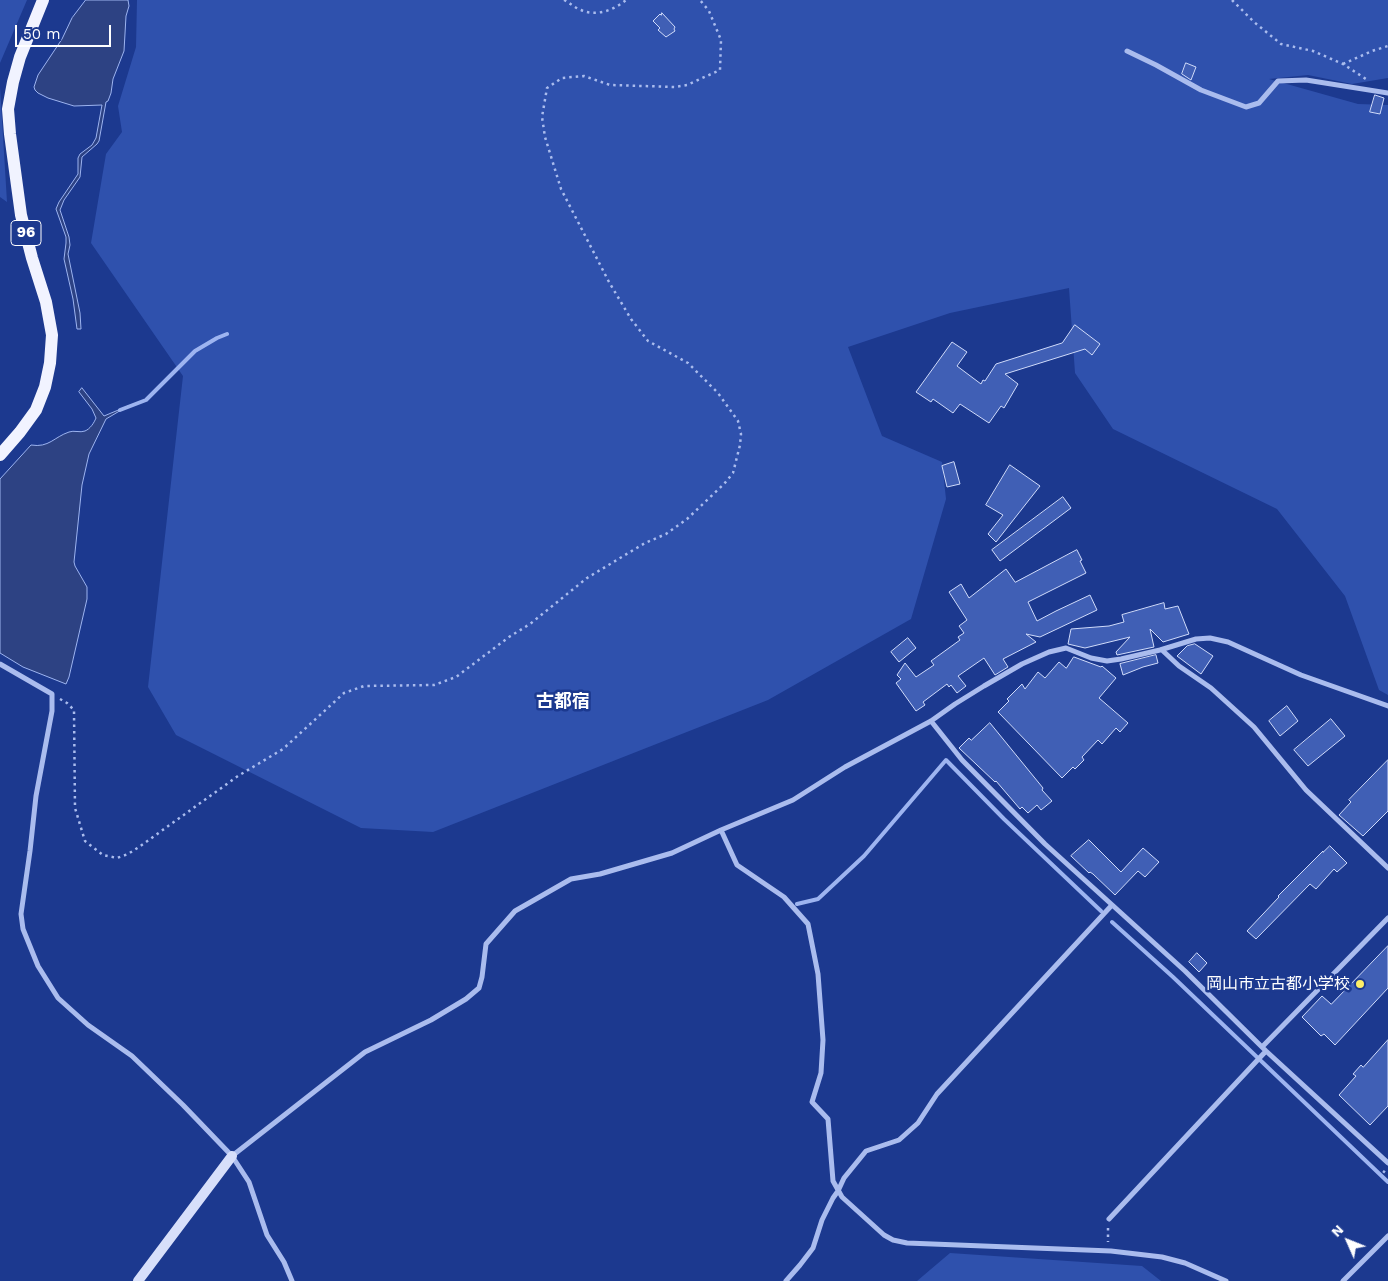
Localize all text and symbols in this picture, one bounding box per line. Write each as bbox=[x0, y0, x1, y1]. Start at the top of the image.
scale bar bbox=[18, 15, 114, 47]
text: 50 m bbox=[23, 25, 60, 43]
road number: 96 bbox=[11, 220, 41, 246]
district label: 古都宿 bbox=[536, 691, 590, 713]
place label: 岡山市立古都小学校 bbox=[1206, 974, 1350, 994]
marker: 岡山市立古都小学校 bbox=[1354, 978, 1366, 990]
north arrow bbox=[1323, 1216, 1373, 1266]
text: N bbox=[1328, 1221, 1347, 1240]

